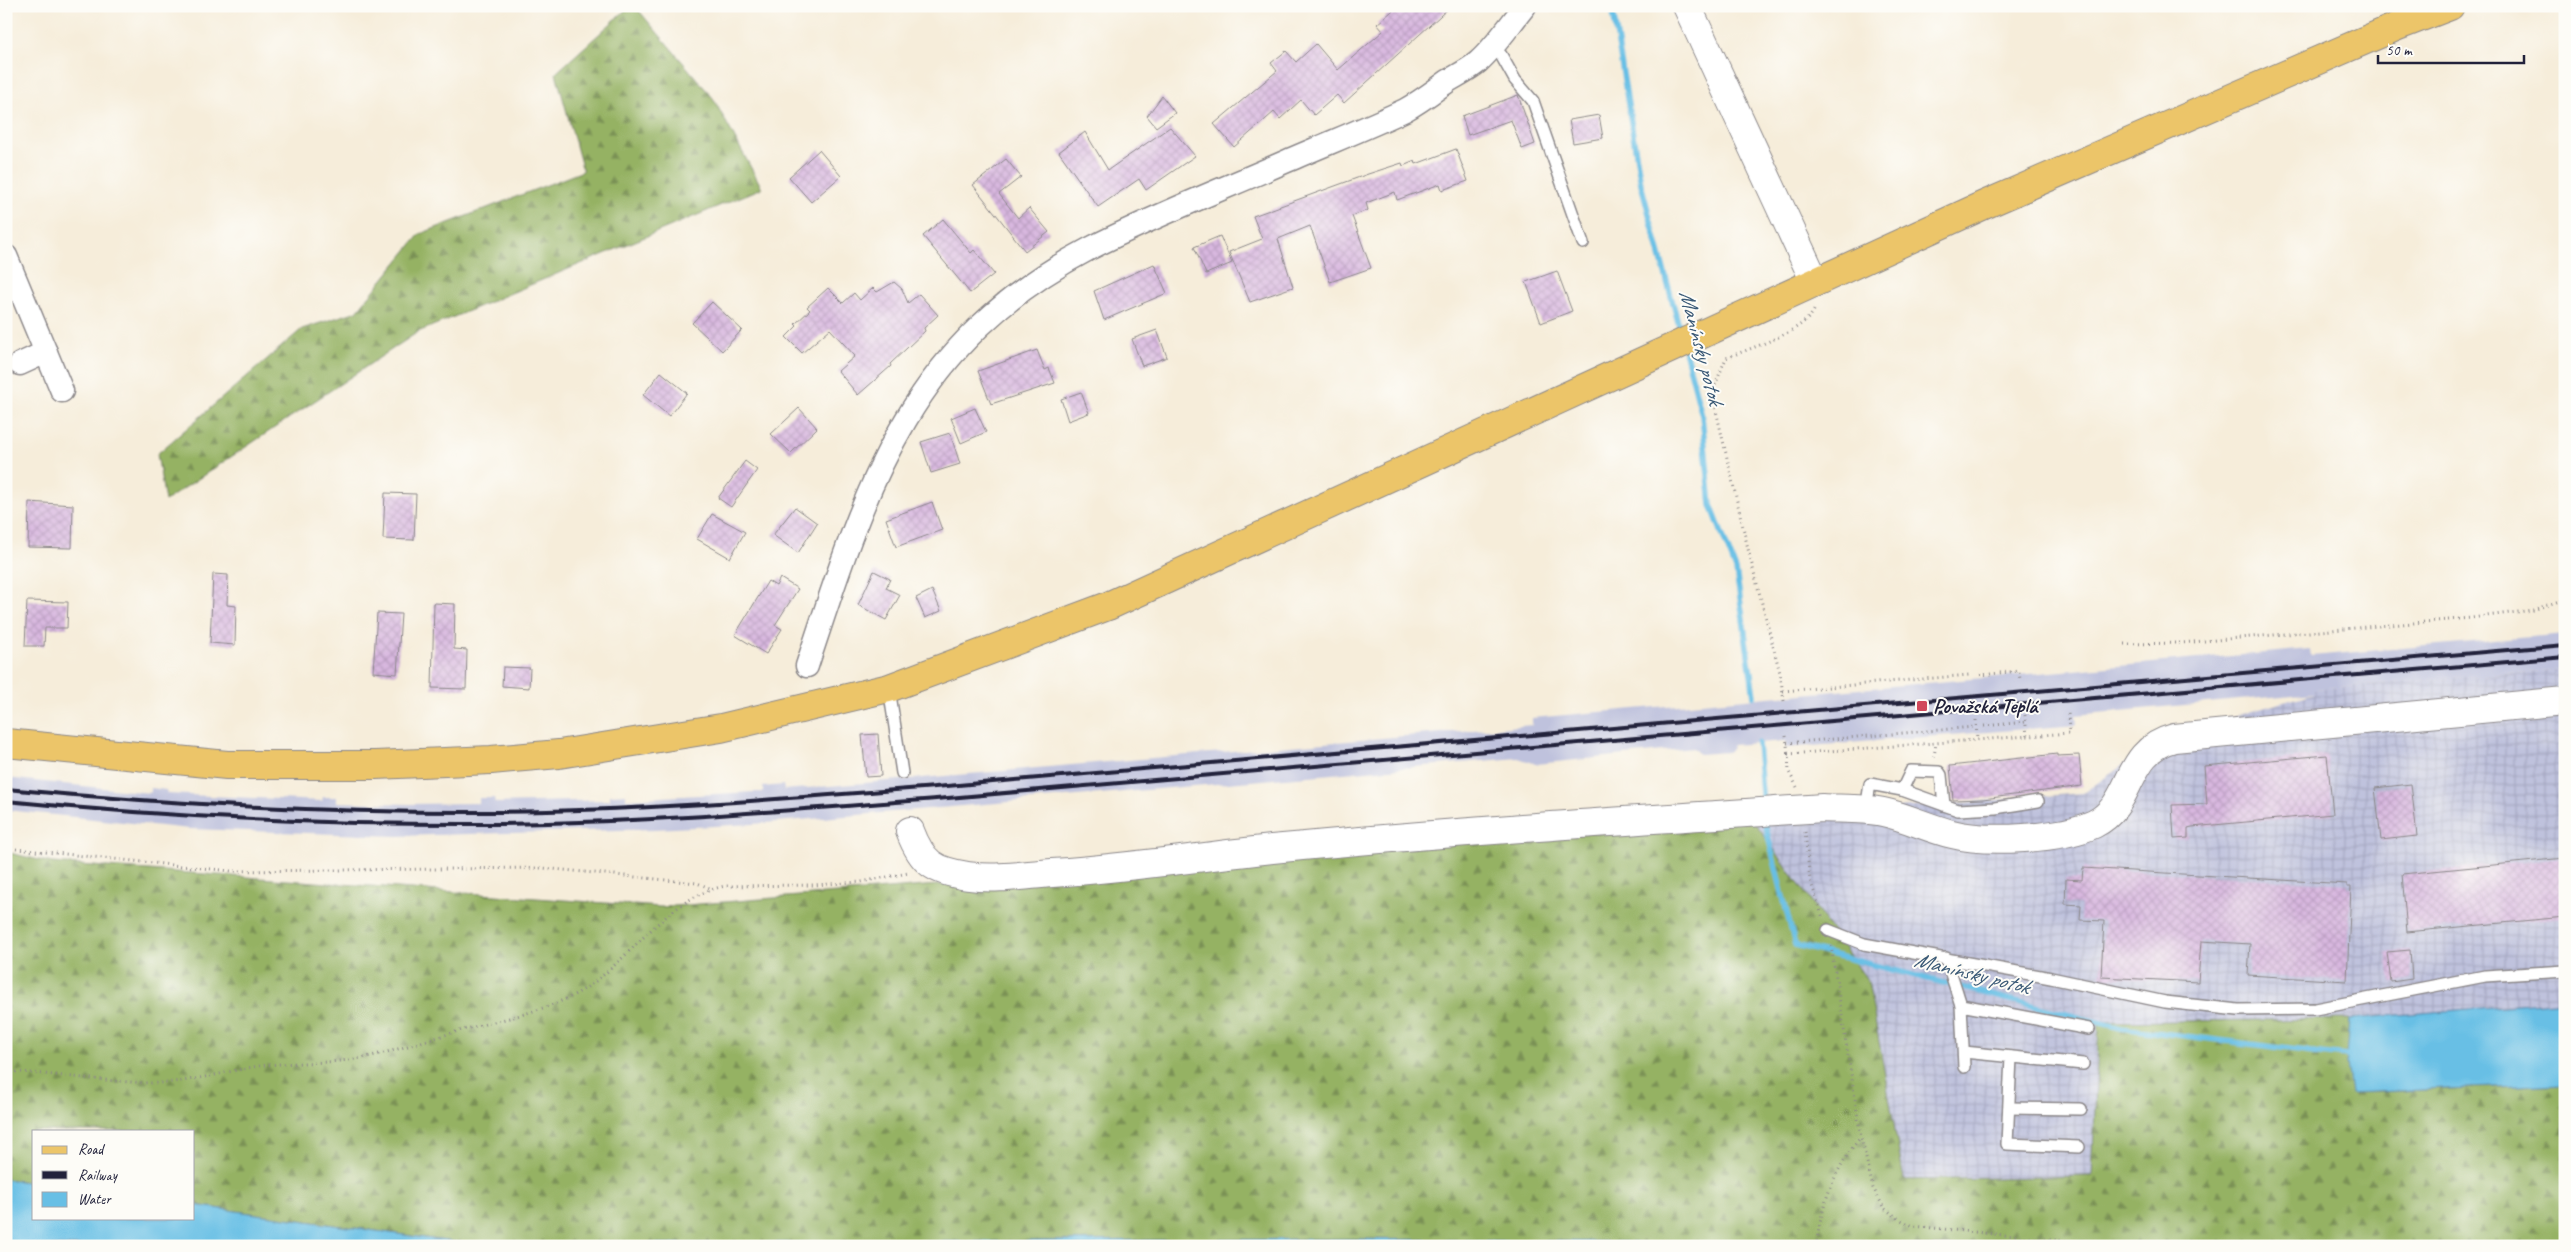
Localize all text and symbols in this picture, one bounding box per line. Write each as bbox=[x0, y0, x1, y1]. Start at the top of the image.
scale bar bbox=[2378, 32, 2525, 64]
text: 50 m bbox=[2386, 41, 2413, 60]
water label: Manínsky potok bbox=[1672, 287, 1731, 411]
place label: Považská Teplá bbox=[1933, 693, 2039, 719]
marker: Považská Teplá bbox=[1915, 699, 1929, 713]
water label: Manínsky potok bbox=[1912, 945, 2036, 1002]
legend bbox=[32, 1130, 195, 1220]
text: Road bbox=[78, 1140, 105, 1159]
text: Railway bbox=[78, 1166, 119, 1185]
text: Water bbox=[78, 1190, 112, 1209]

